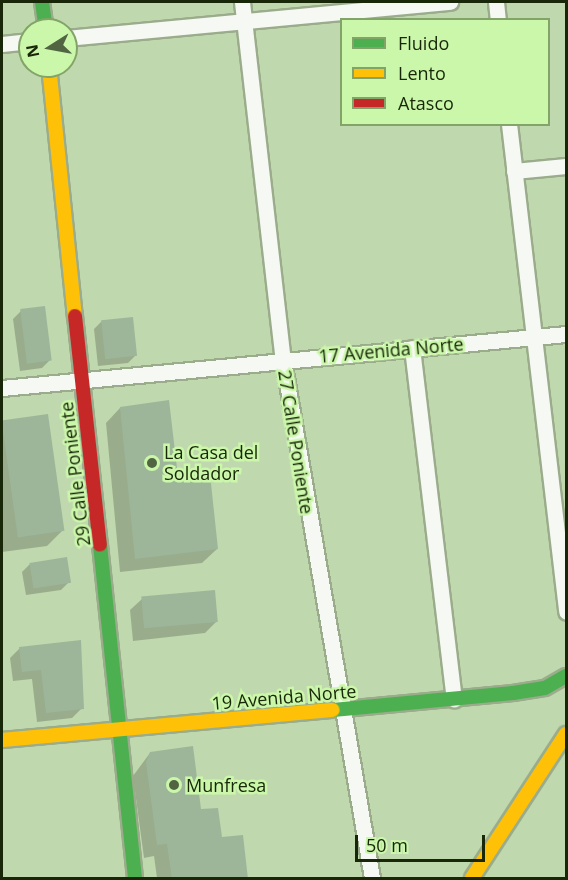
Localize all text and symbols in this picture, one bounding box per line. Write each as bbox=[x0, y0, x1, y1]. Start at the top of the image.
north arrow bbox=[18, 18, 78, 78]
legend bbox=[340, 18, 550, 126]
text: Fluido bbox=[398, 31, 449, 55]
text: N bbox=[20, 43, 44, 60]
text: Lento bbox=[398, 61, 446, 85]
text: Atasco bbox=[398, 91, 454, 115]
street label: 17 Avenida Norte bbox=[318, 333, 464, 367]
street label: 27 Calle Poniente bbox=[274, 369, 318, 515]
street label: 29 Calle Poniente bbox=[55, 401, 95, 547]
place label: La Casa del Soldador bbox=[164, 442, 258, 484]
marker: La Casa del Soldador bbox=[145, 456, 159, 470]
street label: 19 Avenida Norte bbox=[211, 680, 357, 714]
place label: Munfresa bbox=[186, 774, 266, 796]
marker: Munfresa bbox=[167, 778, 181, 792]
scale bar bbox=[358, 823, 488, 861]
text: 50 m bbox=[366, 833, 408, 857]

